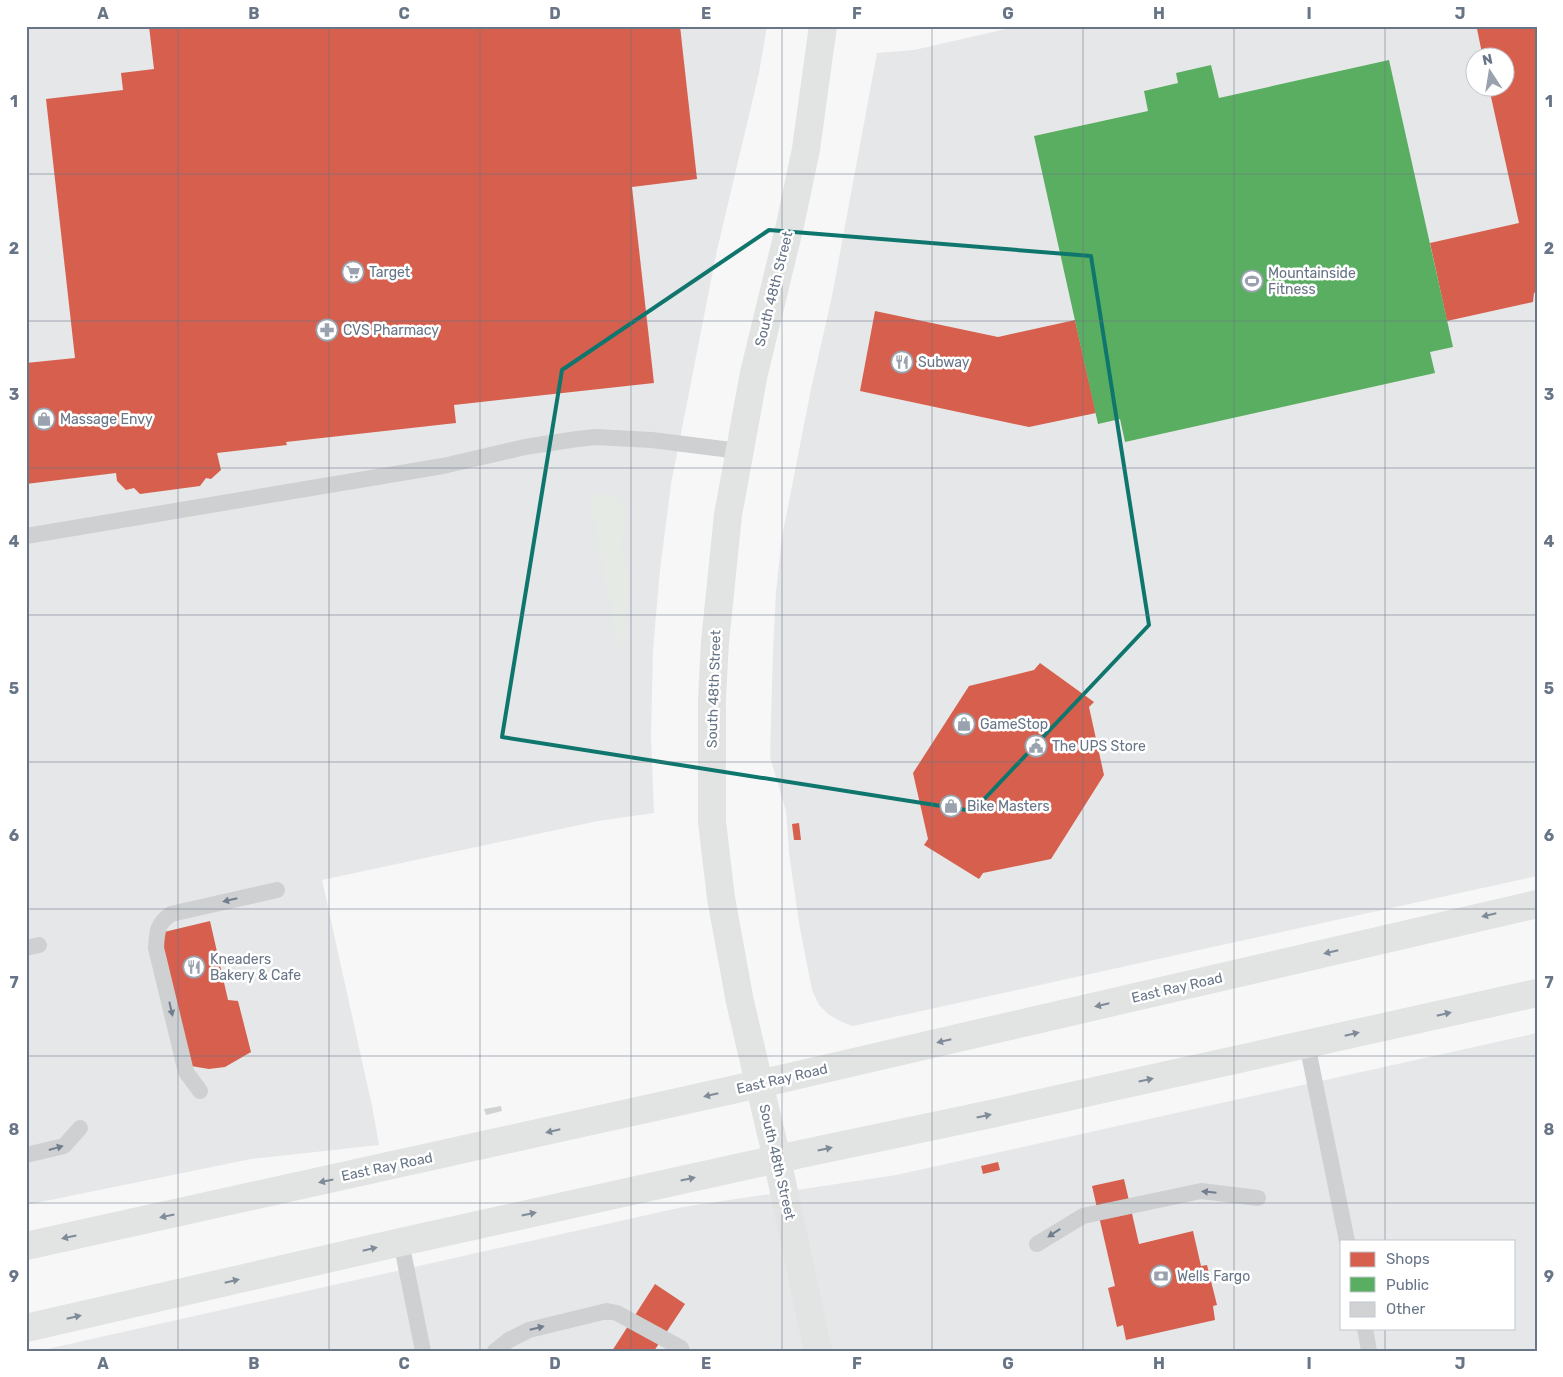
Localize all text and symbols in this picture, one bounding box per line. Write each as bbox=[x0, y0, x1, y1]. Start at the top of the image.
text: A bbox=[97, 4, 109, 23]
text: B bbox=[248, 4, 260, 23]
text: C bbox=[398, 4, 410, 23]
text: D bbox=[549, 4, 561, 23]
text: E bbox=[701, 4, 711, 23]
text: F bbox=[852, 4, 862, 23]
text: G bbox=[1002, 4, 1014, 23]
text: H bbox=[1153, 4, 1165, 23]
text: I bbox=[1306, 4, 1312, 23]
text: J bbox=[1455, 4, 1465, 23]
north arrow bbox=[1466, 48, 1516, 98]
text: N bbox=[1481, 50, 1494, 69]
text: 1 bbox=[10, 92, 18, 111]
text: 1 bbox=[1545, 92, 1553, 111]
street label: South 48th Street bbox=[751, 229, 797, 348]
text: 2 bbox=[9, 239, 19, 258]
text: 2 bbox=[1544, 239, 1554, 258]
supermarket icon: Target bbox=[341, 260, 365, 284]
place label: Target bbox=[369, 264, 411, 281]
place label: Mountainside Fitness bbox=[1268, 265, 1356, 298]
sports icon: Mountainside Fitness bbox=[1240, 269, 1264, 293]
pharmacy icon: CVS Pharmacy bbox=[315, 318, 339, 342]
place label: CVS Pharmacy bbox=[343, 322, 439, 339]
restaurant icon: Subway bbox=[890, 350, 914, 374]
place label: Subway bbox=[918, 354, 970, 371]
text: 3 bbox=[9, 385, 19, 404]
text: 3 bbox=[1544, 385, 1554, 404]
shop icon: Massage Envy bbox=[32, 407, 56, 431]
place label: Massage Envy bbox=[60, 411, 153, 428]
text: 4 bbox=[9, 532, 20, 551]
text: 4 bbox=[1544, 532, 1555, 551]
street label: South 48th Street bbox=[703, 629, 725, 748]
text: 5 bbox=[9, 679, 19, 698]
text: 5 bbox=[1544, 679, 1554, 698]
shop icon: GameStop bbox=[952, 712, 976, 736]
place label: GameStop bbox=[980, 716, 1048, 733]
public building icon: The UPS Store bbox=[1024, 734, 1048, 758]
place label: The UPS Store bbox=[1052, 738, 1146, 755]
shop icon: Bike Masters bbox=[939, 794, 963, 818]
place label: Bike Masters bbox=[967, 798, 1050, 815]
text: 6 bbox=[9, 826, 19, 845]
text: 6 bbox=[1544, 826, 1554, 845]
one-way arrow bbox=[221, 897, 237, 905]
one-way arrow bbox=[1482, 911, 1497, 919]
one-way arrow bbox=[1323, 948, 1338, 956]
place label: Kneaders Bakery & Cafe bbox=[210, 951, 301, 984]
restaurant icon: Kneaders Bakery & Cafe bbox=[182, 955, 206, 979]
street label: East Ray Road bbox=[1130, 969, 1224, 1007]
text: 7 bbox=[9, 973, 19, 992]
text: 7 bbox=[1544, 973, 1554, 992]
one-way arrow bbox=[167, 1001, 175, 1016]
one-way arrow bbox=[1094, 1001, 1109, 1009]
one-way arrow bbox=[1437, 1009, 1453, 1017]
one-way arrow bbox=[1344, 1030, 1359, 1038]
one-way arrow bbox=[936, 1037, 951, 1045]
street label: East Ray Road bbox=[735, 1060, 829, 1098]
one-way arrow bbox=[1138, 1076, 1153, 1084]
one-way arrow bbox=[704, 1091, 719, 1099]
street label: South 48th Street bbox=[755, 1103, 799, 1222]
one-way arrow bbox=[976, 1112, 991, 1120]
text: 8 bbox=[9, 1120, 20, 1139]
text: 8 bbox=[1544, 1120, 1555, 1139]
one-way arrow bbox=[545, 1127, 560, 1135]
one-way arrow bbox=[49, 1143, 64, 1151]
one-way arrow bbox=[817, 1145, 832, 1153]
street label: East Ray Road bbox=[340, 1149, 434, 1185]
one-way arrow bbox=[680, 1175, 696, 1183]
one-way arrow bbox=[318, 1177, 333, 1185]
one-way arrow bbox=[1201, 1188, 1217, 1196]
one-way arrow bbox=[521, 1210, 536, 1218]
one-way arrow bbox=[159, 1212, 175, 1220]
one-way arrow bbox=[1047, 1228, 1061, 1238]
one-way arrow bbox=[61, 1233, 76, 1241]
legend bbox=[1340, 1240, 1516, 1330]
one-way arrow bbox=[363, 1245, 378, 1253]
text: Shops bbox=[1386, 1250, 1430, 1268]
bank icon: Wells Fargo bbox=[1149, 1264, 1173, 1288]
text: 9 bbox=[9, 1267, 19, 1286]
text: 9 bbox=[1544, 1267, 1554, 1286]
place label: Wells Fargo bbox=[1177, 1268, 1250, 1285]
text: Public bbox=[1386, 1276, 1429, 1294]
one-way arrow bbox=[225, 1277, 240, 1285]
text: Other bbox=[1386, 1300, 1426, 1318]
one-way arrow bbox=[66, 1313, 81, 1321]
one-way arrow bbox=[529, 1324, 544, 1332]
text: A bbox=[97, 1354, 109, 1373]
text: B bbox=[248, 1354, 260, 1373]
text: C bbox=[398, 1354, 410, 1373]
text: D bbox=[549, 1354, 561, 1373]
text: E bbox=[701, 1354, 711, 1373]
text: F bbox=[852, 1354, 862, 1373]
text: G bbox=[1002, 1354, 1014, 1373]
text: H bbox=[1153, 1354, 1165, 1373]
text: I bbox=[1306, 1354, 1312, 1373]
text: J bbox=[1455, 1354, 1465, 1373]

